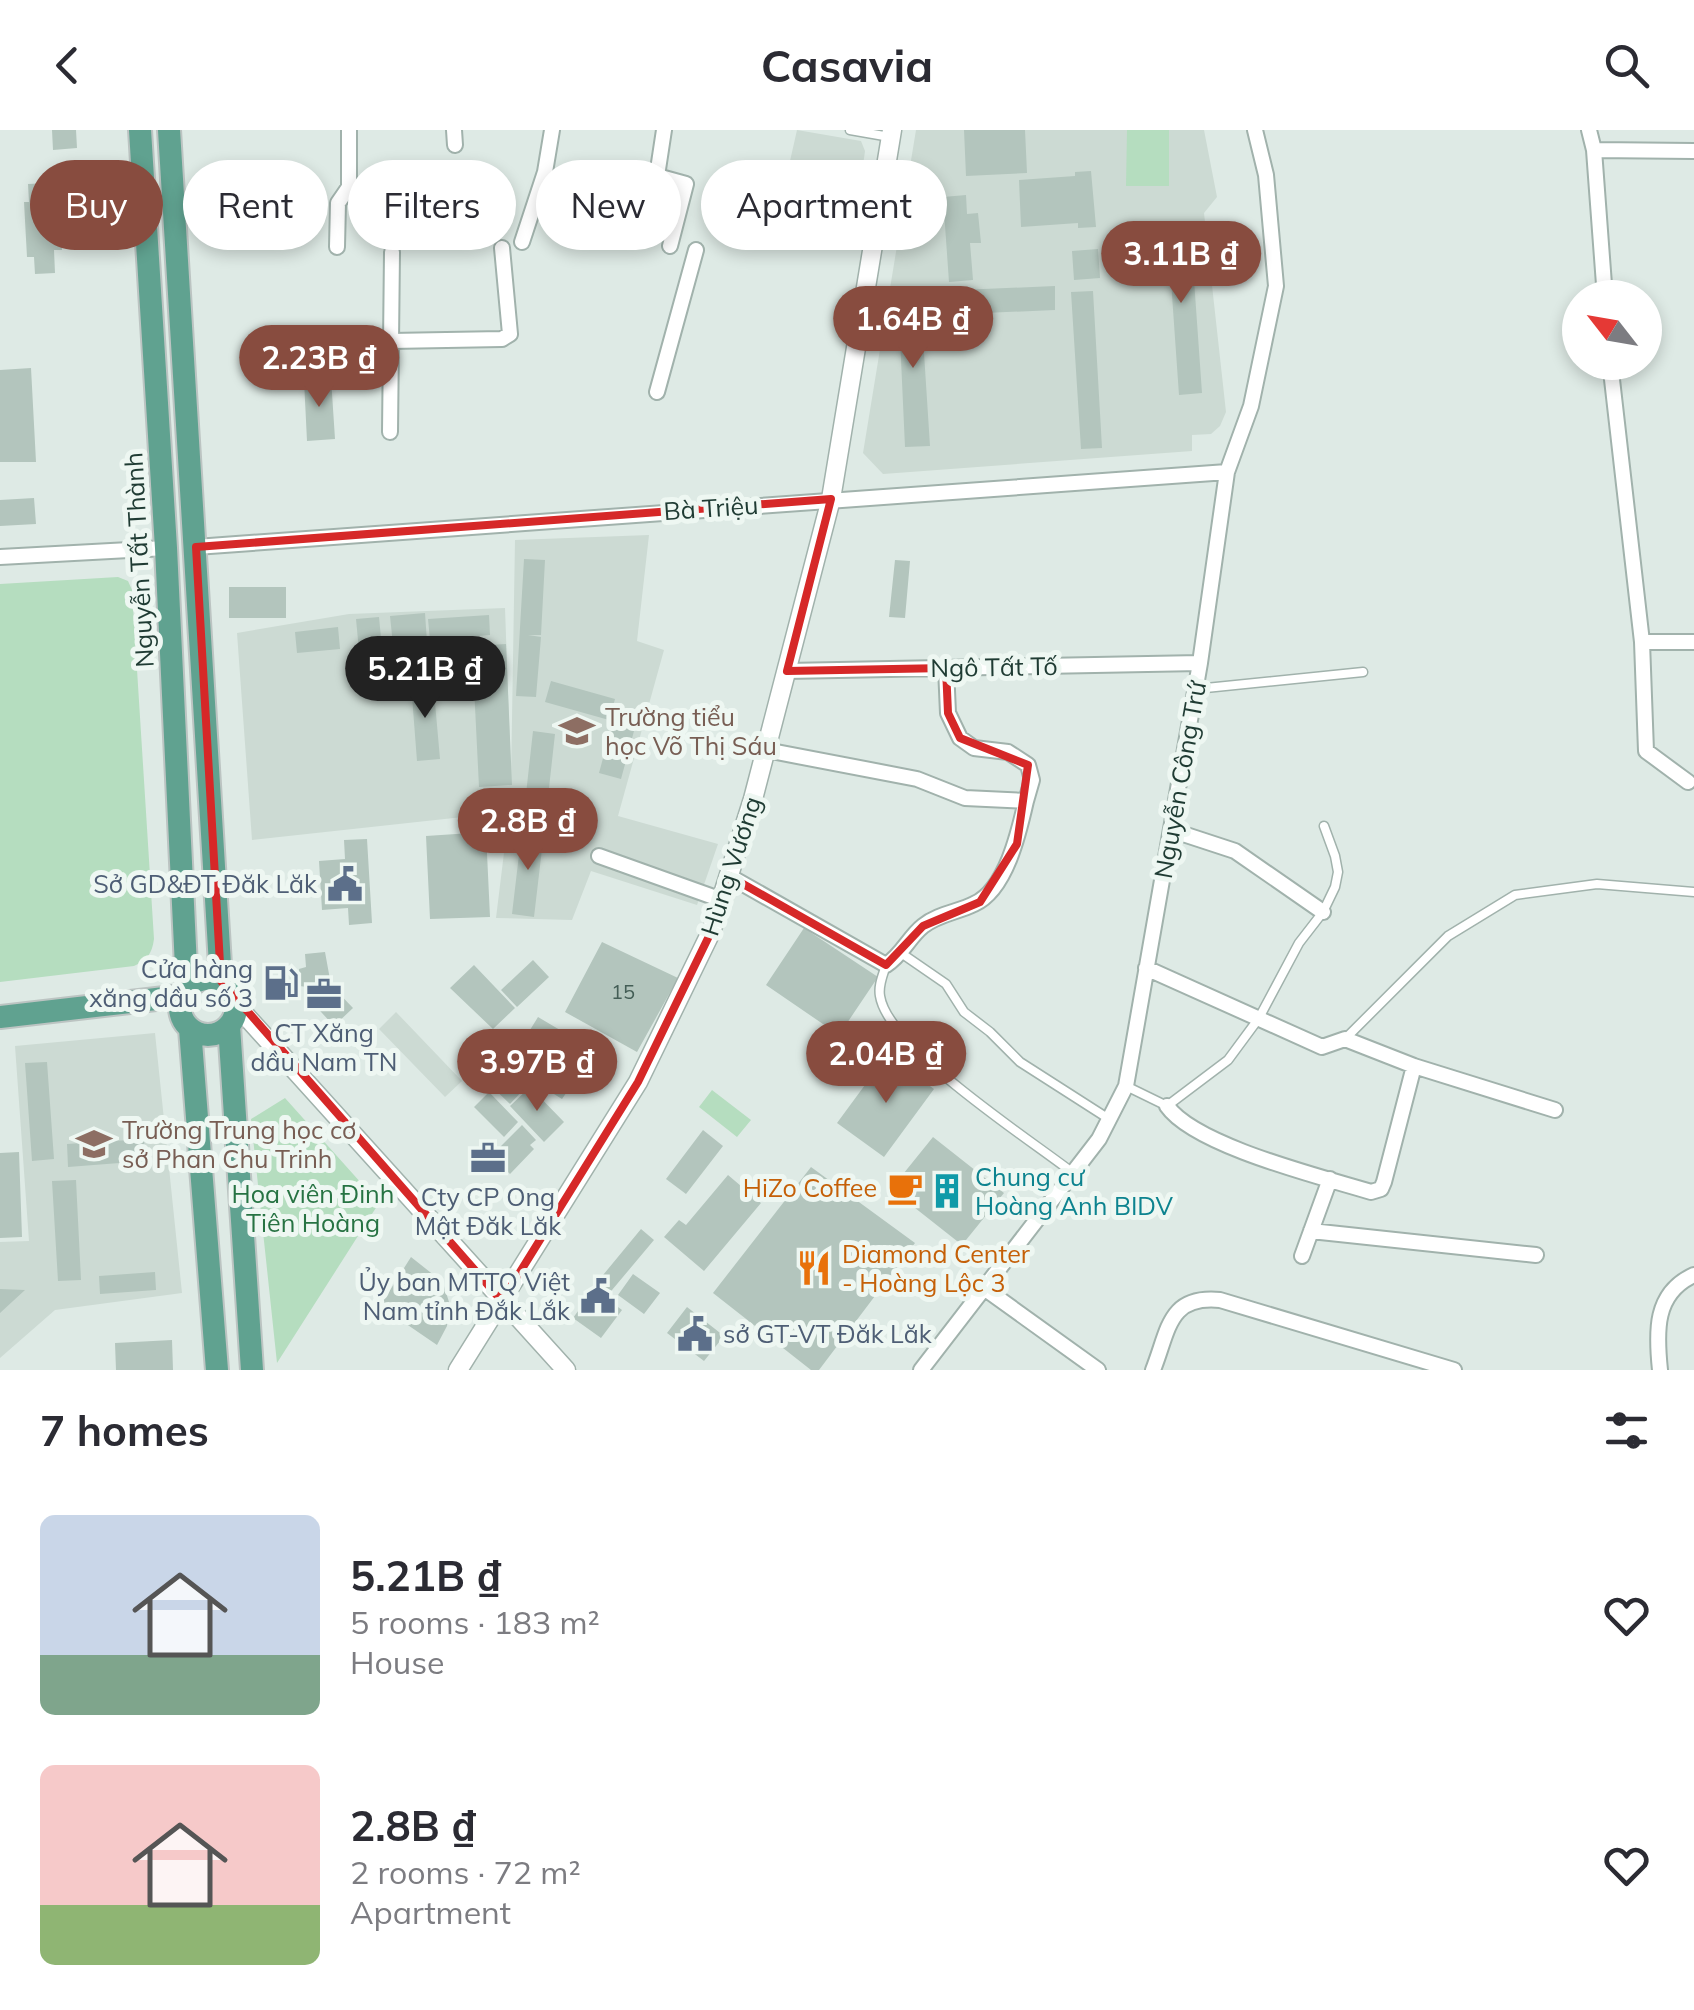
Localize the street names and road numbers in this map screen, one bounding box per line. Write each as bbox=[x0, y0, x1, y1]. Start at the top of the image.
street label: Nguyễn Tất Thành bbox=[117, 452, 160, 668]
street label: Bà Triệu bbox=[663, 489, 759, 526]
street label: Ngô Tất Tố bbox=[930, 650, 1058, 683]
street label: Nguyễn Công Trứ bbox=[1147, 677, 1212, 881]
street label: Hùng Vương bbox=[693, 792, 768, 939]

